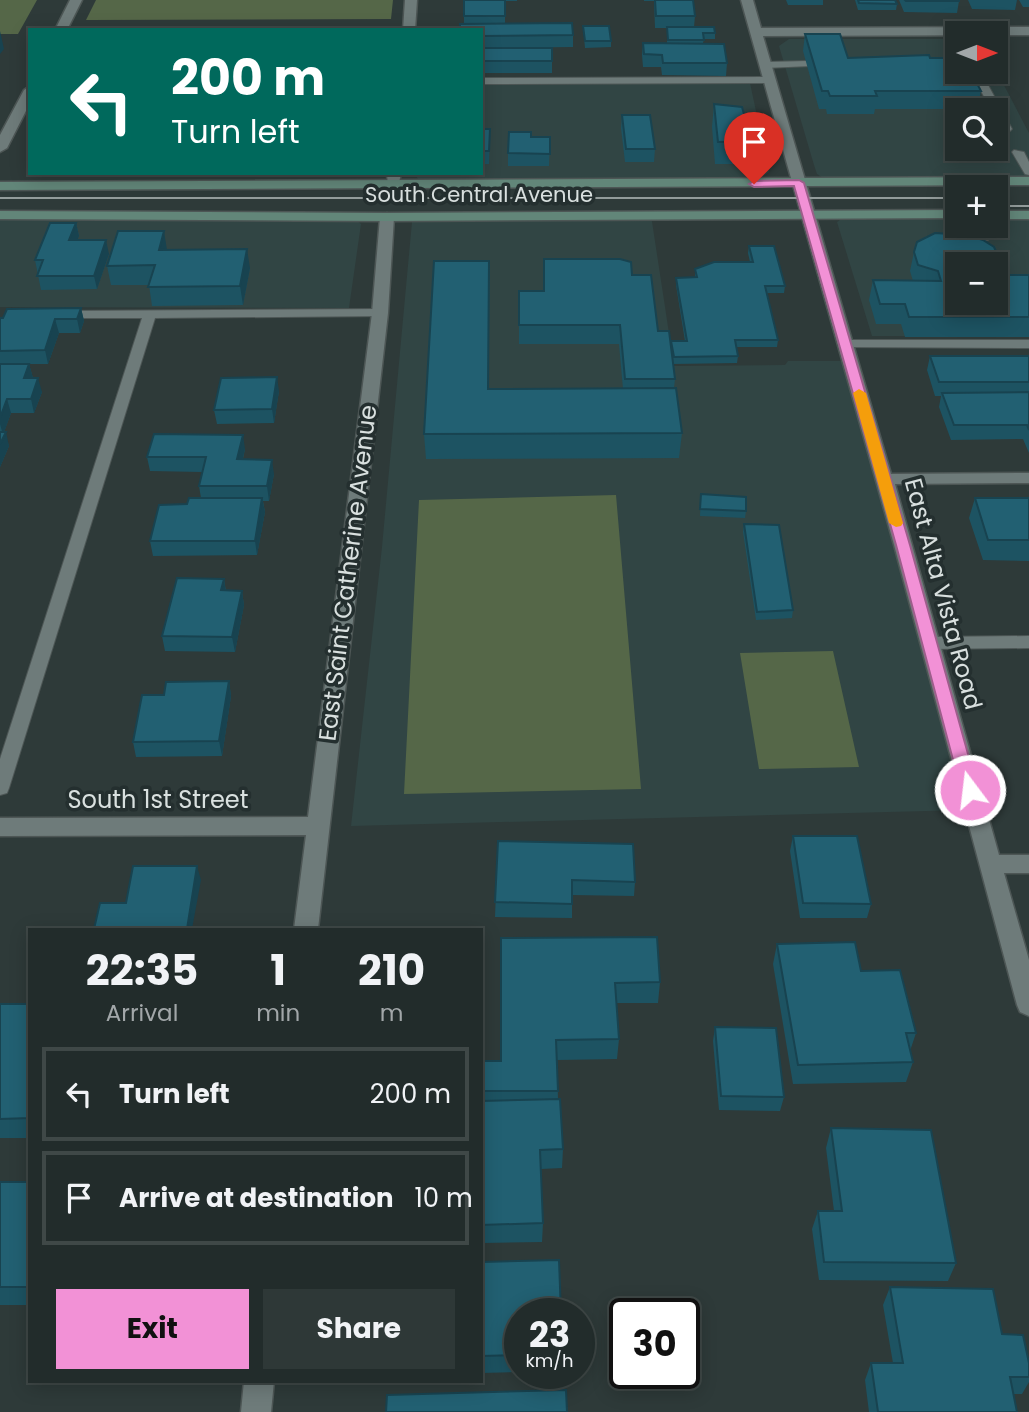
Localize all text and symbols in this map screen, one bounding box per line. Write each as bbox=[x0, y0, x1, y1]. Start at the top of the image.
north arrow bbox=[945, 21, 1008, 84]
map controls bbox=[945, 21, 1008, 315]
text: 200 m bbox=[171, 44, 325, 112]
icon: left bbox=[56, 56, 147, 147]
button: search bbox=[945, 98, 1008, 161]
text: Turn left bbox=[171, 109, 300, 154]
pin bbox=[724, 112, 784, 184]
icon: arrive bbox=[735, 123, 773, 161]
button: + bbox=[945, 175, 1008, 238]
street label: South Central Avenue bbox=[365, 180, 593, 209]
button: − bbox=[945, 252, 1008, 315]
street label: East Saint Catherine Avenue bbox=[311, 403, 384, 743]
street label: East Alta Vista Road bbox=[897, 475, 990, 713]
position arrow bbox=[933, 753, 1007, 827]
street label: South 1st Street bbox=[68, 783, 248, 816]
text: 22:35 bbox=[86, 941, 198, 1000]
text: 1 bbox=[270, 941, 286, 1000]
text: 210 bbox=[358, 941, 425, 1000]
text: Arrival bbox=[106, 997, 178, 1029]
text: min bbox=[256, 997, 300, 1029]
text: m bbox=[380, 997, 403, 1029]
icon: left bbox=[60, 1075, 98, 1113]
text: Turn left bbox=[119, 1076, 230, 1112]
text: 200 m bbox=[370, 1076, 451, 1112]
icon: arrive bbox=[60, 1179, 98, 1217]
text: Arrive at destination bbox=[119, 1180, 394, 1216]
text: 10 m bbox=[415, 1180, 473, 1216]
button: Exit bbox=[56, 1289, 249, 1369]
button: Share bbox=[263, 1289, 455, 1369]
speed limit sign: 30 bbox=[609, 1298, 700, 1389]
text: 23 bbox=[529, 1310, 570, 1359]
text: km/h bbox=[526, 1348, 573, 1373]

